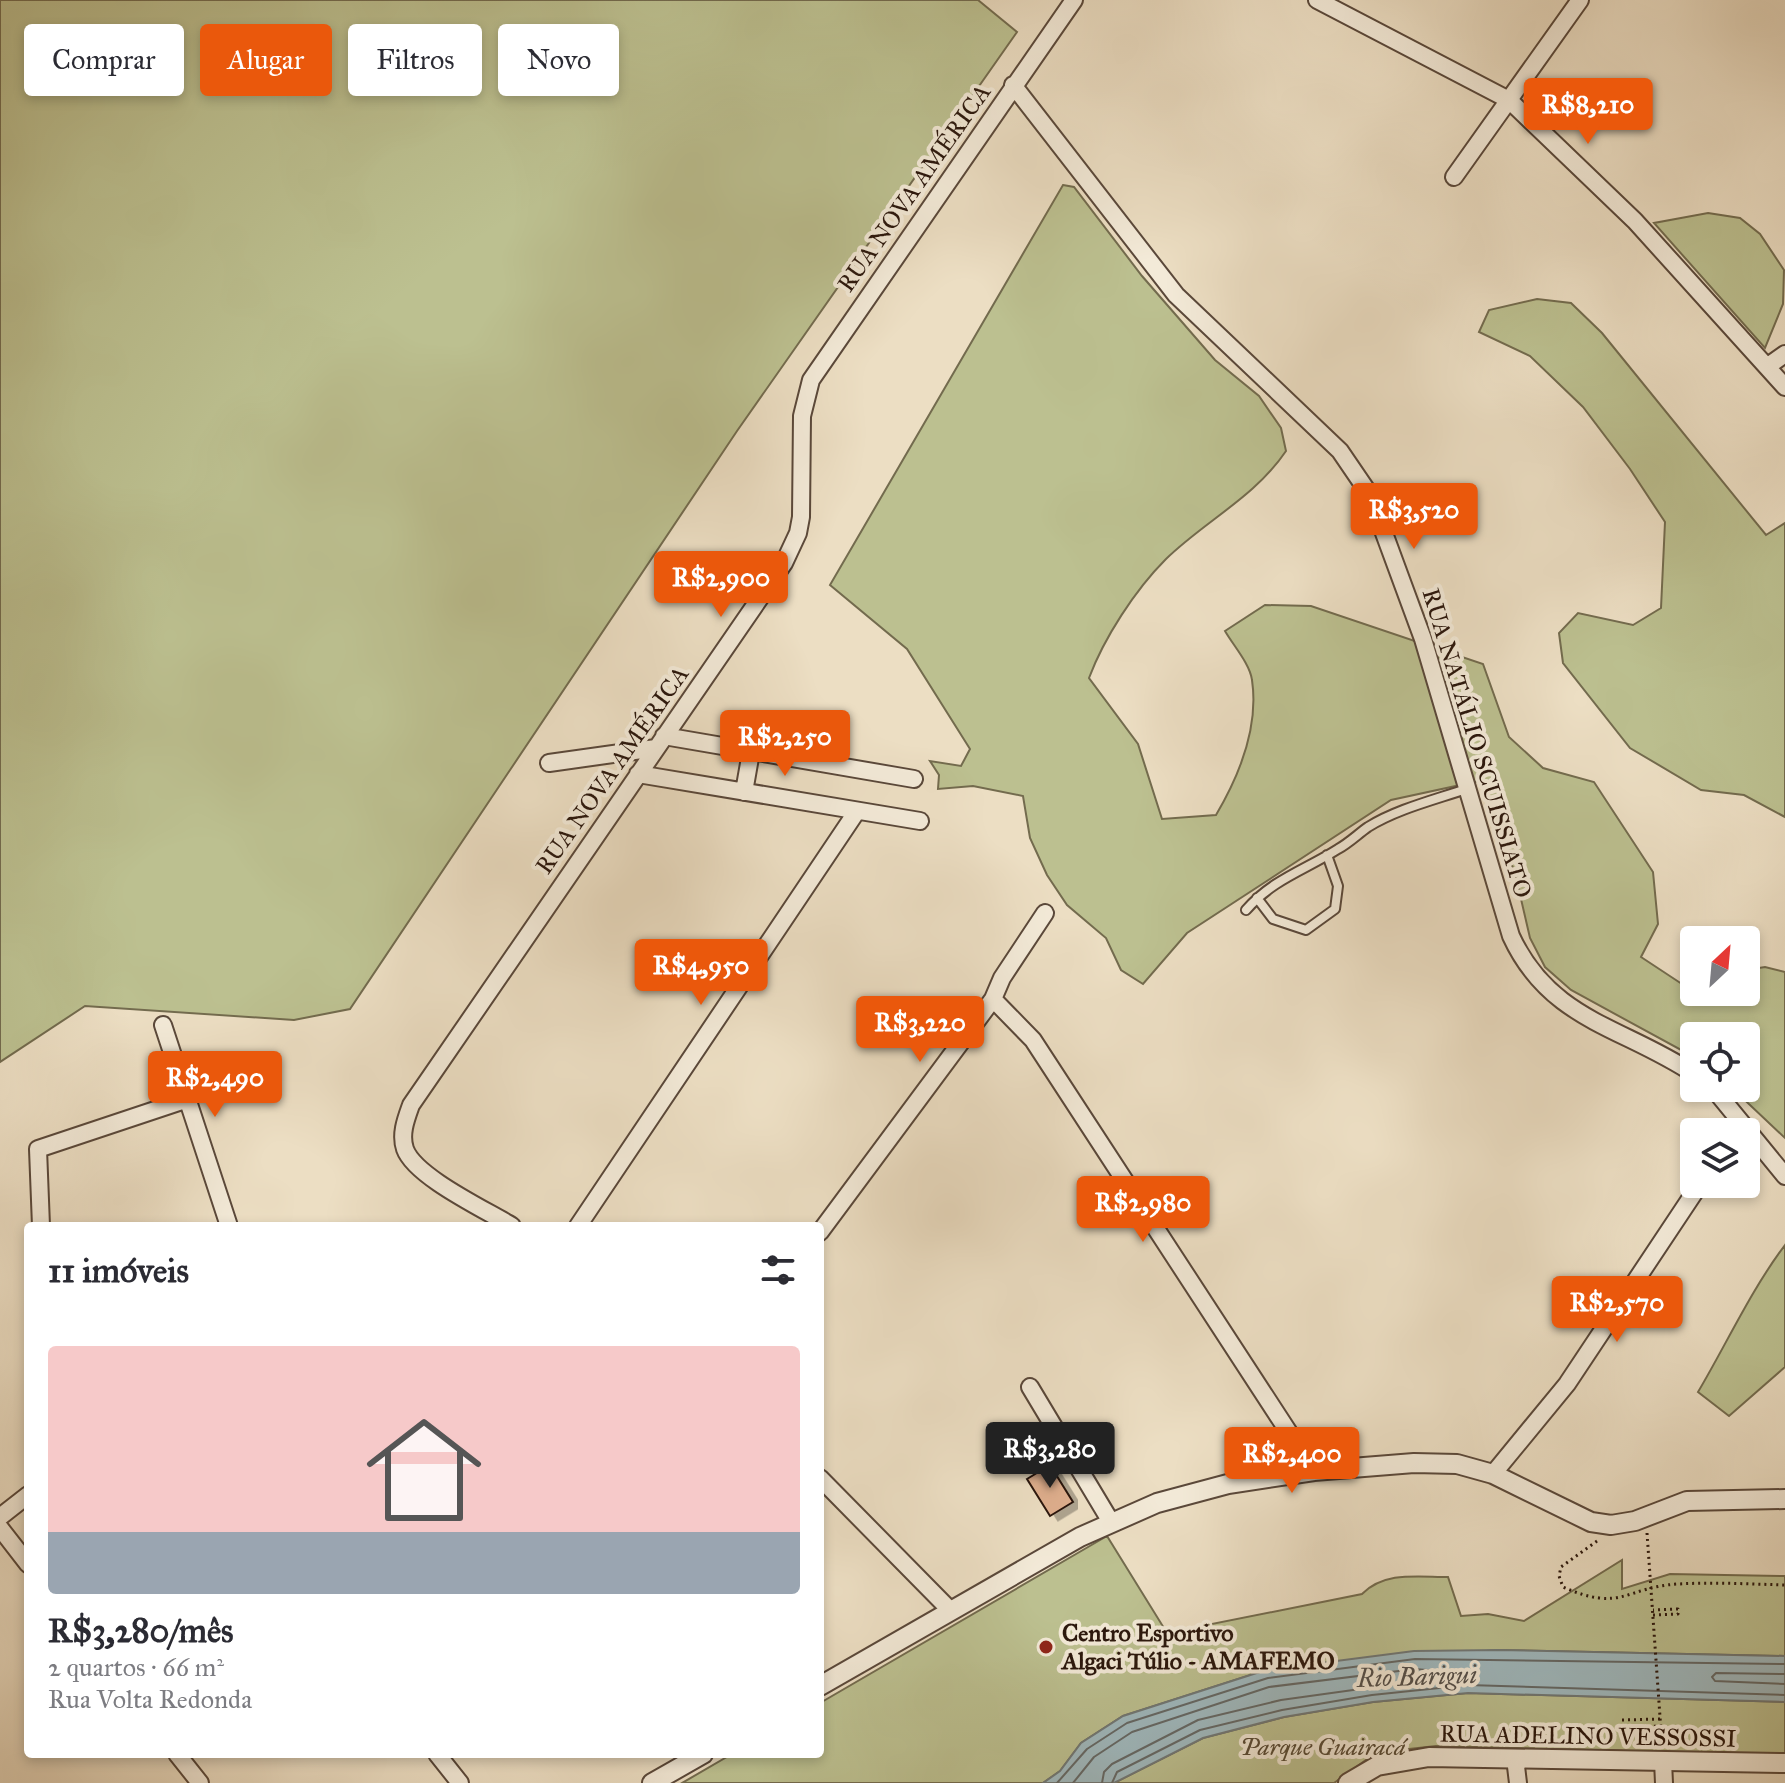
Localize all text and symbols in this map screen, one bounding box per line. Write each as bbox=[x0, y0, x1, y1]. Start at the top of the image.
chip: Comprar bbox=[24, 24, 184, 96]
chip: Alugar bbox=[200, 24, 332, 96]
chip: Filtros bbox=[348, 24, 482, 96]
chip: Novo bbox=[498, 24, 619, 96]
street label: RUA NOVA AMÉRICA bbox=[831, 78, 997, 298]
pin: R$8,210 bbox=[1514, 78, 1662, 146]
text: R$8,210 bbox=[1542, 88, 1634, 120]
pin: R$3,520 bbox=[1340, 483, 1488, 551]
text: R$3,520 bbox=[1369, 493, 1459, 525]
pin: R$2,900 bbox=[647, 551, 795, 619]
text: R$2,900 bbox=[672, 561, 770, 593]
street label: RUA NATÁLIO SCUISSIATO bbox=[1416, 585, 1538, 901]
street label: RUA NOVA AMÉRICA bbox=[529, 660, 695, 880]
pin: R$2,250 bbox=[711, 710, 859, 778]
text: R$2,250 bbox=[738, 720, 832, 752]
north arrow bbox=[1680, 926, 1760, 1006]
map controls bbox=[1680, 926, 1760, 1198]
pin: R$4,950 bbox=[627, 939, 775, 1007]
text: R$4,950 bbox=[653, 949, 749, 981]
pin: R$3,220 bbox=[846, 996, 994, 1064]
text: R$3,220 bbox=[874, 1006, 966, 1038]
button: locate bbox=[1680, 1022, 1760, 1102]
pin: R$2,490 bbox=[141, 1051, 289, 1119]
text: R$2,490 bbox=[166, 1061, 264, 1093]
button: layers bbox=[1680, 1118, 1760, 1198]
pin: R$2,980 bbox=[1069, 1176, 1217, 1244]
text: R$2,980 bbox=[1095, 1186, 1191, 1218]
icon: filters bbox=[756, 1248, 800, 1292]
text: 11 imóveis bbox=[48, 1250, 189, 1291]
pin: R$2,570 bbox=[1543, 1276, 1691, 1344]
text: R$2,570 bbox=[1570, 1286, 1664, 1318]
icon: home bbox=[352, 1398, 496, 1542]
pin: R$3,280 bbox=[976, 1422, 1124, 1490]
pin: R$2,400 bbox=[1218, 1427, 1366, 1495]
text: R$3,280 bbox=[1004, 1432, 1096, 1464]
text: R$2,400 bbox=[1242, 1437, 1342, 1469]
text: R$3,280/mês bbox=[48, 1610, 234, 1651]
place label: Centro Esportivo Algaci Túlio - AMAFEMO bbox=[1060, 1618, 1335, 1676]
marker: Centro Esportivo Algaci Túlio - AMAFEMO bbox=[1037, 1638, 1055, 1656]
text: 2 quartos · 66 m² bbox=[48, 1651, 224, 1683]
water label: Rio Barigui bbox=[1355, 1658, 1478, 1694]
text: Rua Volta Redonda bbox=[48, 1683, 252, 1715]
street label: RUA ADELINO VESSOSSI bbox=[1439, 1718, 1737, 1754]
park label: Parque Guairacá bbox=[1240, 1732, 1409, 1762]

